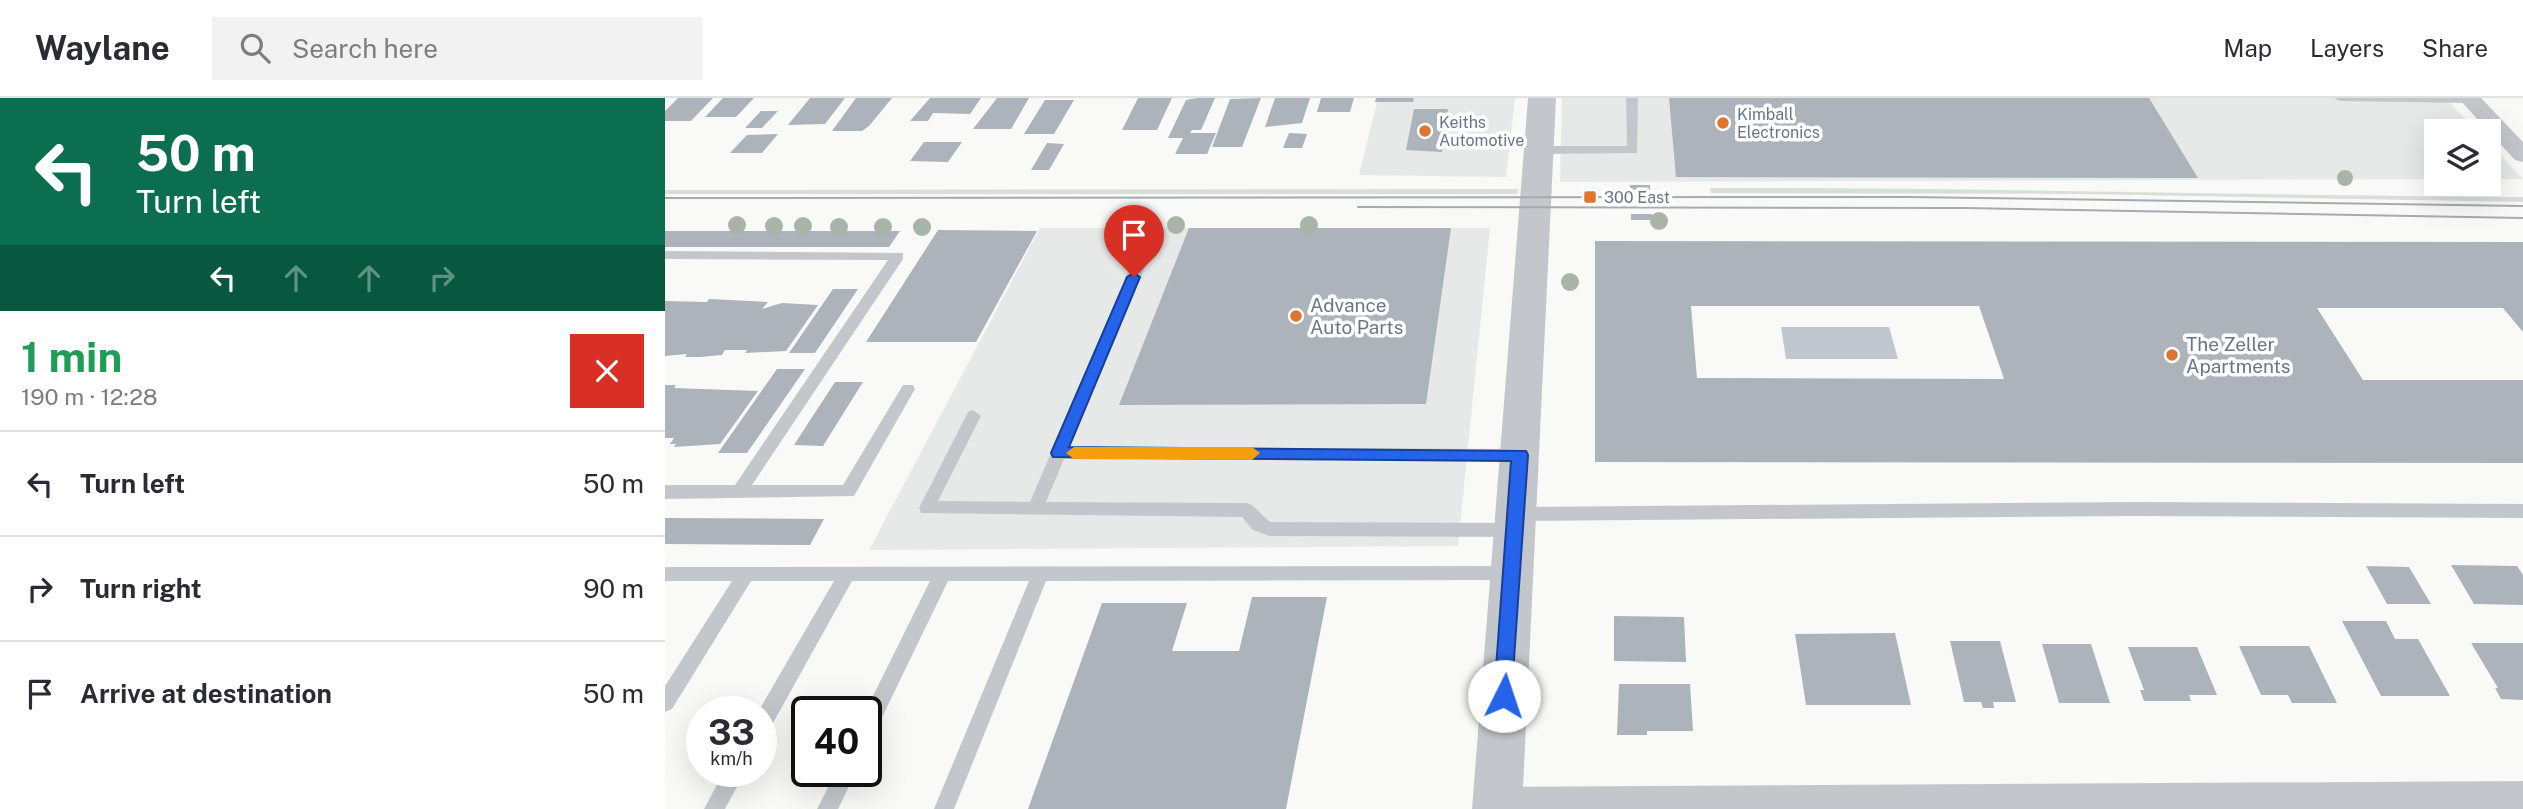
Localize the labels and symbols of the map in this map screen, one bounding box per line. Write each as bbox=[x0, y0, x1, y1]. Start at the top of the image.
place label: Kimball Electronics bbox=[1737, 105, 1820, 142]
place label: Keiths Automotive bbox=[1439, 113, 1524, 150]
marker: Kimball Electronics bbox=[1715, 115, 1731, 131]
marker: Keiths Automotive bbox=[1417, 123, 1433, 139]
place label: 300 East bbox=[1604, 188, 1670, 207]
marker: 300 East bbox=[1582, 189, 1598, 205]
pin bbox=[1104, 205, 1164, 277]
place label: Advance Auto Parts bbox=[1310, 294, 1403, 338]
marker: Advance Auto Parts bbox=[1288, 308, 1304, 324]
place label: The Zeller Apartments bbox=[2186, 333, 2290, 377]
marker: The Zeller Apartments bbox=[2164, 347, 2180, 363]
position arrow bbox=[1467, 659, 1541, 733]
speed limit sign: 40 bbox=[791, 696, 882, 787]

